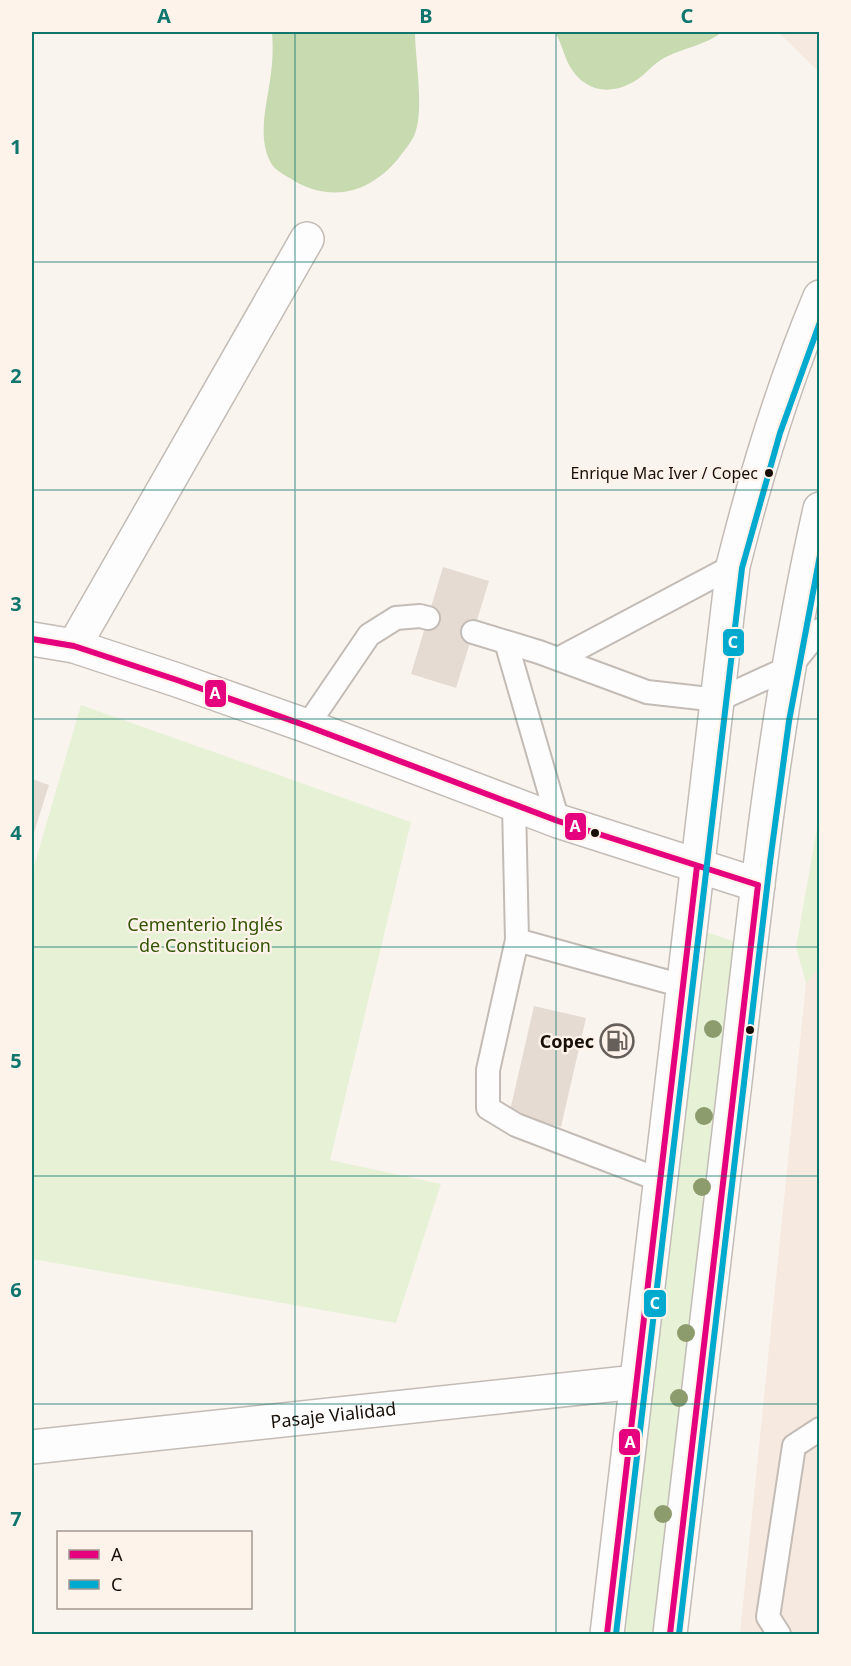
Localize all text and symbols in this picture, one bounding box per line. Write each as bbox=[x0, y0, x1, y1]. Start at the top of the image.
text: A bbox=[157, 2, 171, 29]
text: B bbox=[419, 2, 433, 29]
text: C bbox=[681, 2, 694, 29]
text: 1 bbox=[10, 133, 22, 160]
text: 2 bbox=[10, 362, 22, 389]
place label: Enrique Mac Iver / Copec bbox=[570, 462, 758, 484]
marker: Enrique Mac Iver / Copec bbox=[763, 467, 775, 479]
text: 3 bbox=[10, 590, 22, 617]
line badge: C bbox=[722, 628, 745, 657]
text: C bbox=[728, 631, 738, 653]
line badge: A bbox=[204, 679, 227, 708]
text: A bbox=[209, 682, 221, 704]
line badge: A bbox=[564, 812, 587, 841]
text: A bbox=[569, 815, 581, 837]
text: 4 bbox=[10, 819, 22, 846]
unlabelled marker bbox=[589, 827, 601, 839]
park label: Cementerio Inglés de Constitucion bbox=[127, 912, 283, 957]
fuel station icon: Copec bbox=[599, 1023, 635, 1059]
unlabelled marker bbox=[744, 1024, 756, 1036]
place label: Copec bbox=[540, 1029, 594, 1053]
text: 5 bbox=[10, 1047, 22, 1074]
text: 6 bbox=[10, 1276, 22, 1303]
line badge: C bbox=[643, 1289, 667, 1318]
text: C bbox=[650, 1292, 660, 1314]
street label: Pasaje Vialidad bbox=[269, 1396, 397, 1433]
line badge: A bbox=[618, 1428, 641, 1456]
text: A bbox=[624, 1431, 636, 1453]
text: 7 bbox=[10, 1505, 22, 1532]
legend bbox=[57, 1531, 252, 1609]
text: A bbox=[111, 1542, 123, 1566]
text: C bbox=[111, 1572, 122, 1596]

